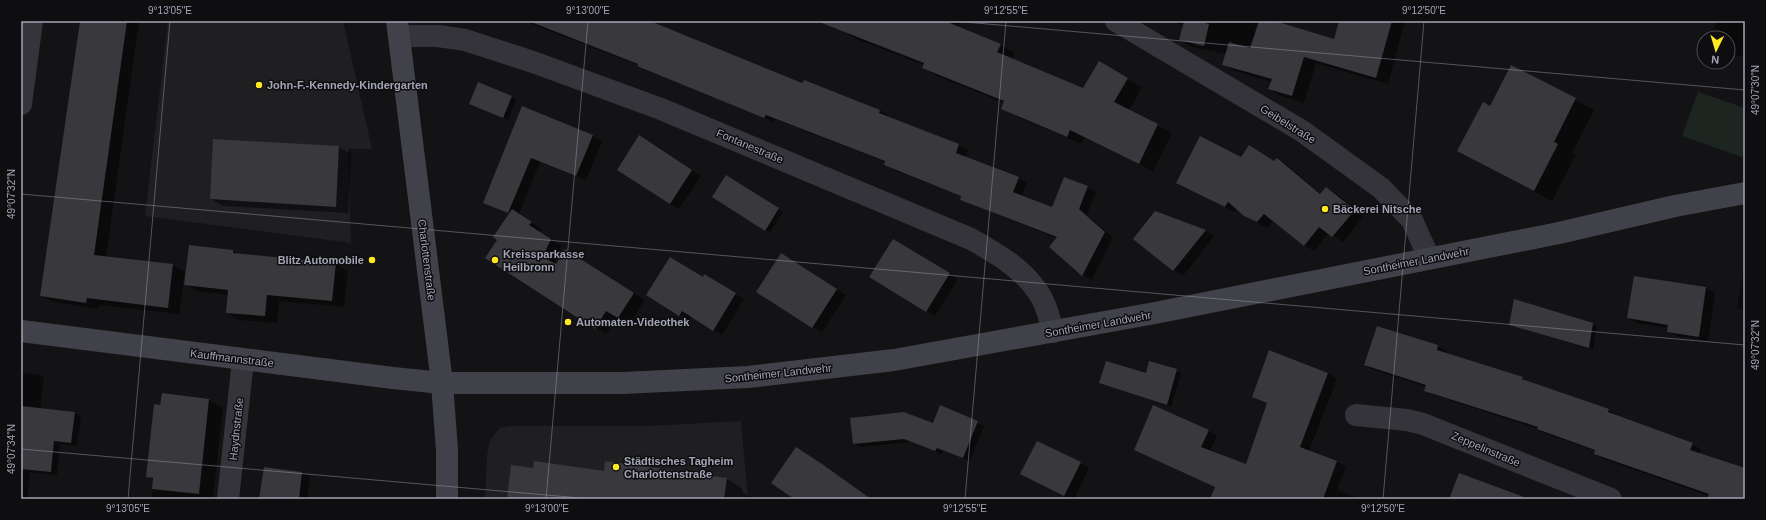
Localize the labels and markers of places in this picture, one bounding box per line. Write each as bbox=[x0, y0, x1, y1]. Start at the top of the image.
place label: John-F.-Kennedy-Kindergarten bbox=[267, 79, 428, 91]
marker: John-F.-Kennedy-Kindergarten bbox=[254, 80, 264, 90]
place label: Bäckerei Nitsche bbox=[1333, 203, 1422, 215]
marker: Bäckerei Nitsche bbox=[1320, 204, 1330, 214]
place label: Kreissparkasse Heilbronn bbox=[503, 248, 584, 273]
place label: Blitz Automobile bbox=[278, 254, 364, 266]
marker: Blitz Automobile bbox=[367, 255, 377, 265]
marker: Kreissparkasse Heilbronn bbox=[490, 255, 500, 265]
place label: Automaten-Videothek bbox=[576, 316, 690, 328]
marker: Automaten-Videothek bbox=[563, 317, 573, 327]
place label: Städtisches Tagheim Charlottenstraße bbox=[624, 455, 733, 480]
marker: Städtisches Tagheim Charlottenstraße bbox=[611, 462, 621, 472]

